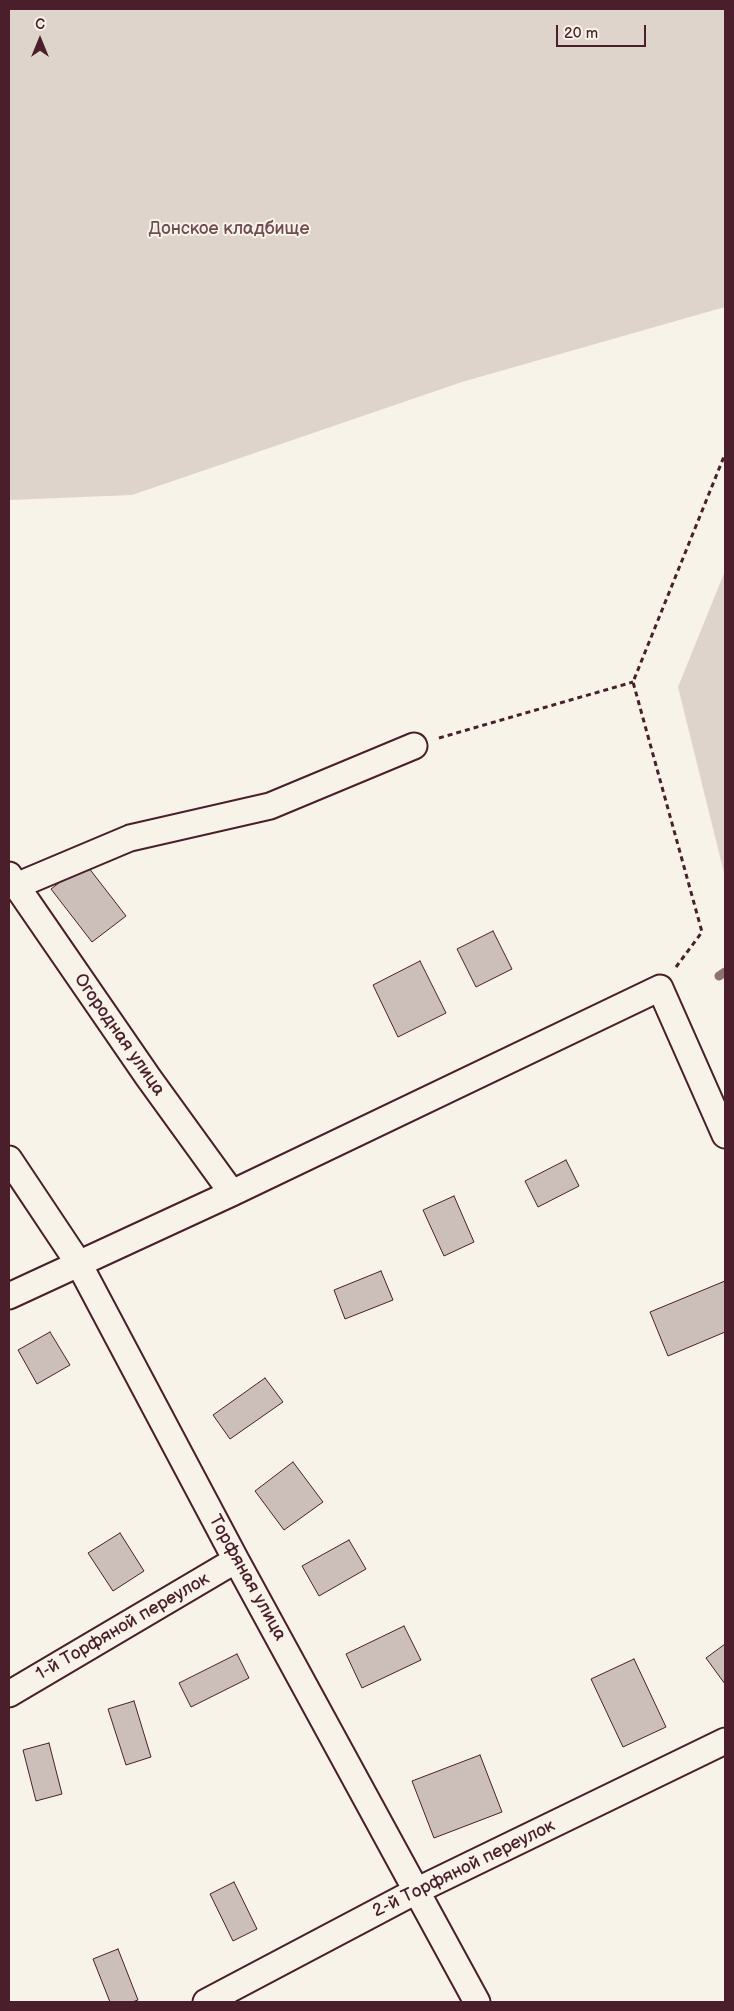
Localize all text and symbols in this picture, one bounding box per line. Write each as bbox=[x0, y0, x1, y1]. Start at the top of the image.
north arrow bbox=[15, 15, 65, 65]
scale bar bbox=[559, 15, 649, 47]
text: С bbox=[35, 16, 45, 33]
text: 20 m bbox=[564, 24, 598, 43]
park label: Донское кладбище bbox=[149, 218, 309, 240]
street label: Огородная улица bbox=[69, 970, 169, 1100]
street label: Торфяная улица bbox=[203, 1511, 291, 1645]
street label: 1-й Торфяной переулок bbox=[32, 1568, 214, 1686]
street label: 2-й Торфяной переулок bbox=[369, 1815, 559, 1923]

